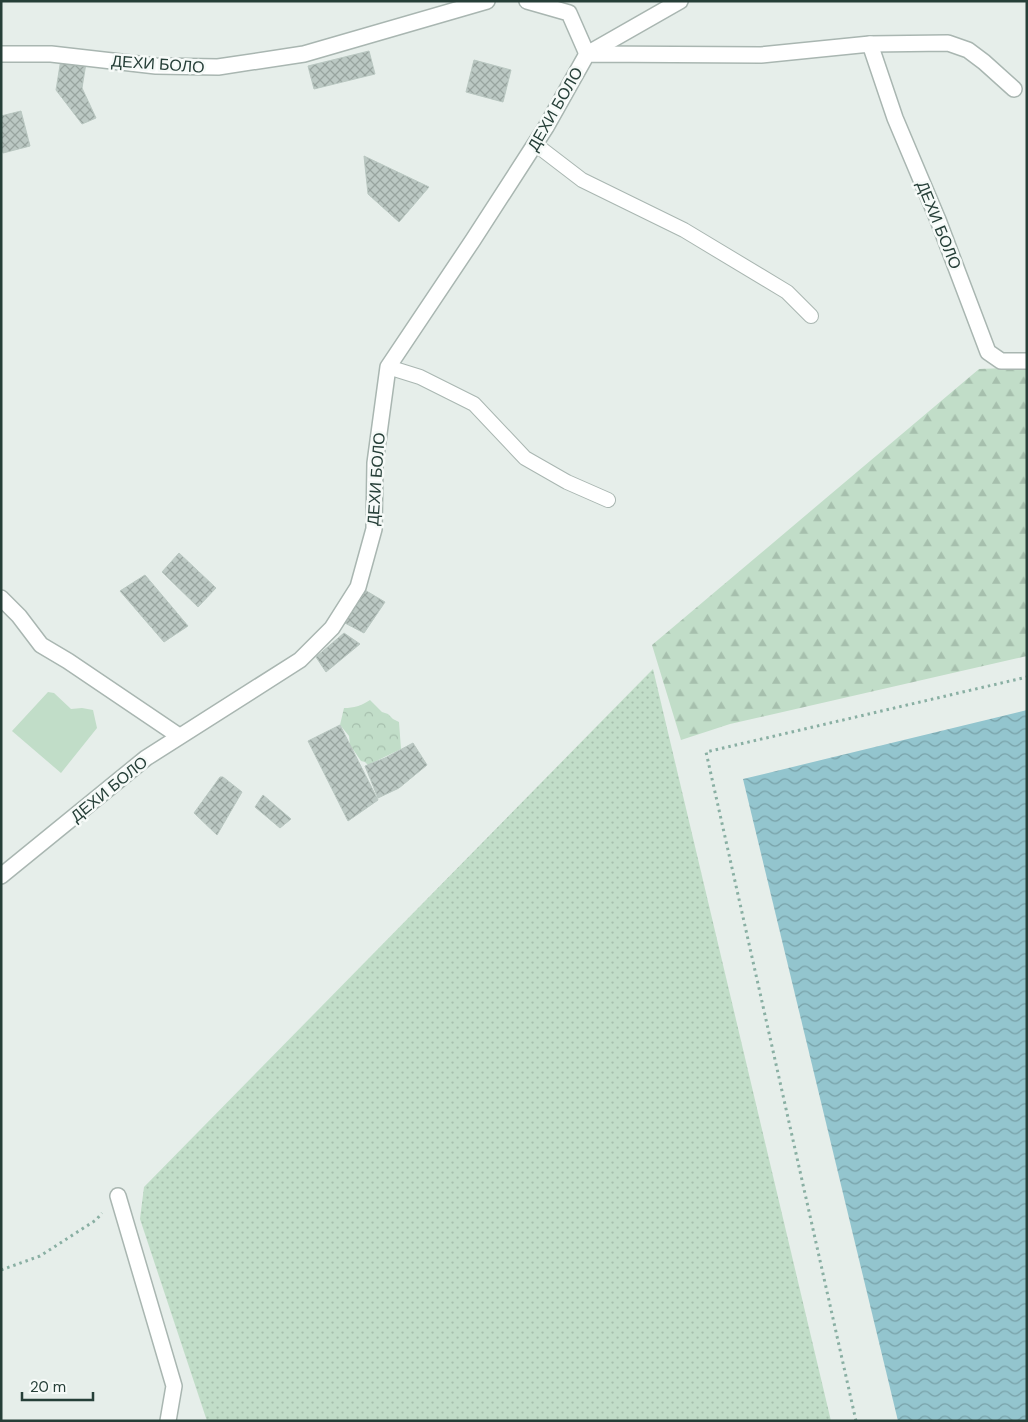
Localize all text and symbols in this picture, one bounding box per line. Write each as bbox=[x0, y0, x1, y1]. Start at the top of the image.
street label: ДЕХИ БОЛО bbox=[111, 50, 205, 78]
street label: ДЕХИ БОЛО bbox=[523, 63, 587, 155]
street label: ДЕХИ БОЛО bbox=[912, 178, 966, 272]
street label: ДЕХИ БОЛО bbox=[362, 432, 390, 526]
street label: ДЕХИ БОЛО bbox=[66, 751, 152, 827]
scale bar bbox=[22, 1370, 94, 1402]
text: 20 m bbox=[30, 1377, 66, 1397]

